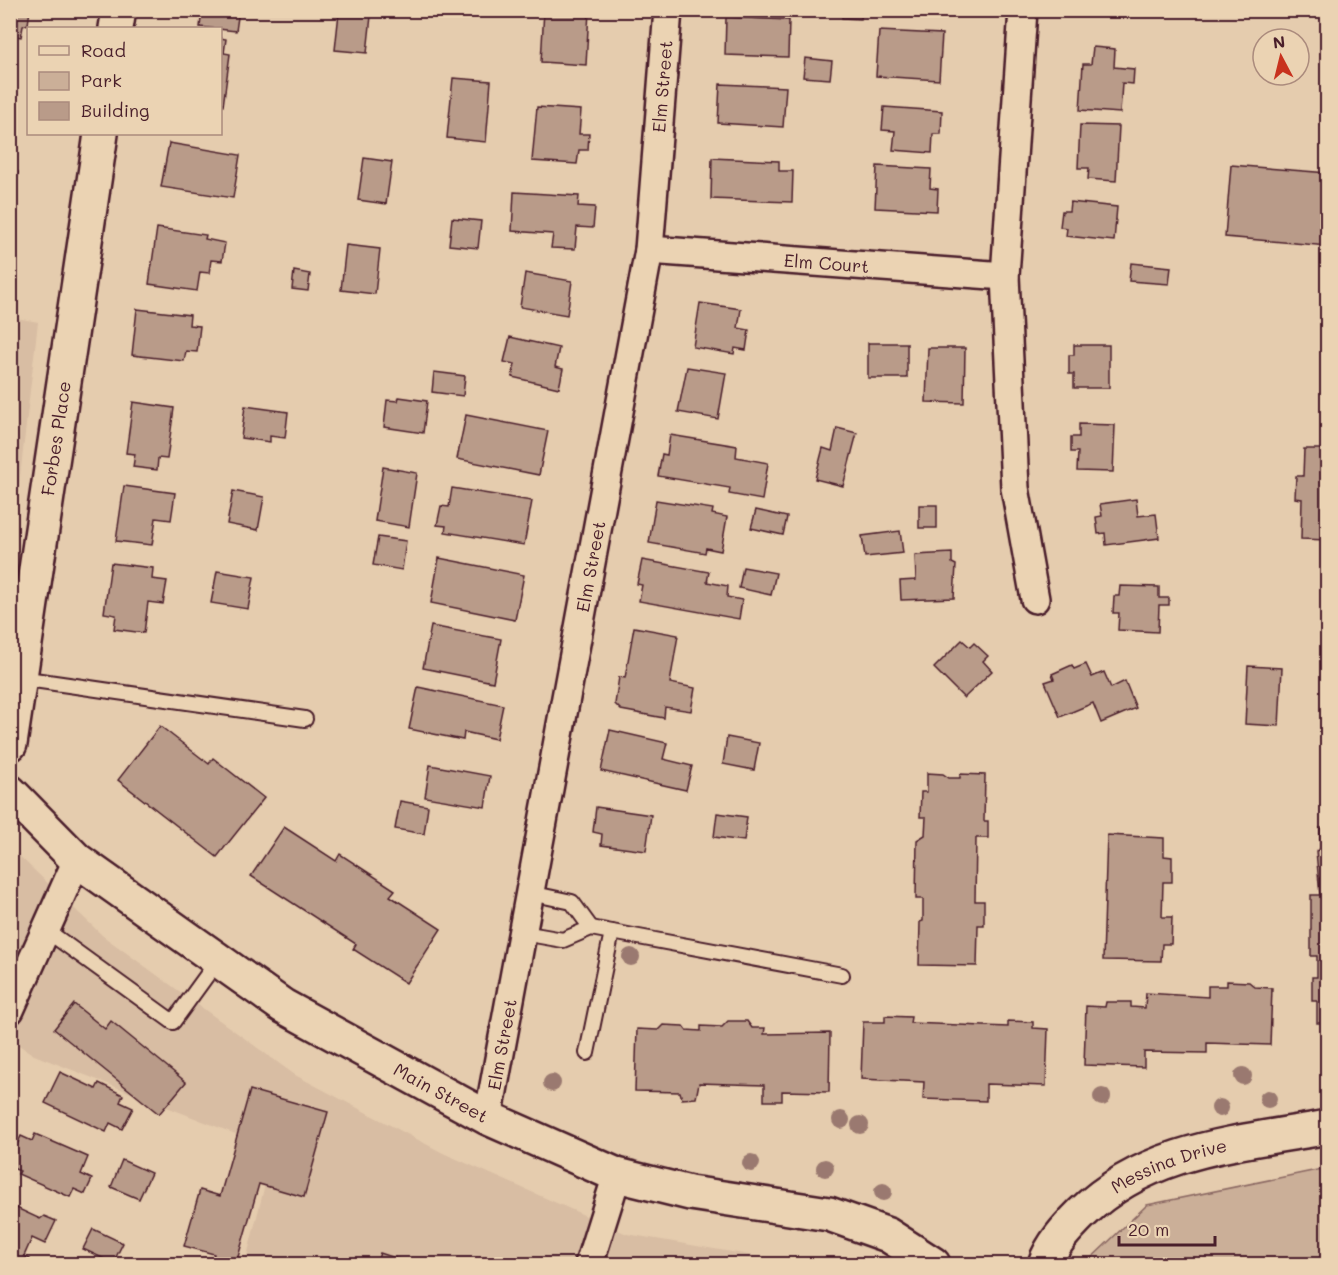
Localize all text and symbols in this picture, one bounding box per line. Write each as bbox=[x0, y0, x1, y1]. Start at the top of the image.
legend bbox=[27, 27, 222, 135]
north arrow bbox=[1251, 27, 1311, 87]
text: N bbox=[1272, 30, 1286, 53]
text: Road bbox=[81, 38, 126, 62]
street label: Elm Street bbox=[646, 39, 678, 133]
text: Park bbox=[81, 68, 122, 92]
text: Building bbox=[81, 98, 149, 122]
street label: Elm Court bbox=[783, 248, 870, 278]
street label: Forbes Place bbox=[35, 380, 76, 497]
street label: Elm Street bbox=[570, 519, 611, 614]
street label: Elm Street bbox=[481, 997, 522, 1092]
street label: Main Street bbox=[390, 1057, 492, 1128]
street label: Messina Drive bbox=[1106, 1133, 1229, 1199]
scale bar bbox=[1119, 1209, 1215, 1247]
text: 20 m bbox=[1128, 1217, 1169, 1241]

